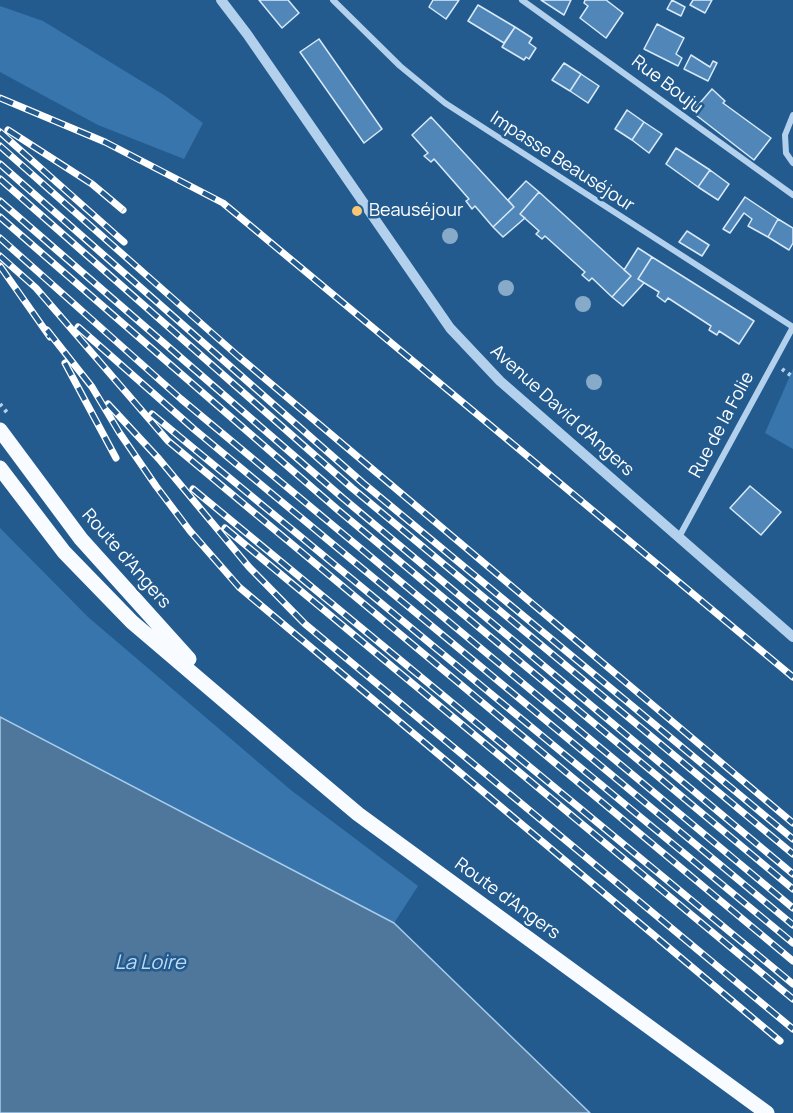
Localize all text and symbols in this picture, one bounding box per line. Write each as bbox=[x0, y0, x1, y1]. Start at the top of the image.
street label: Rue Bouju bbox=[627, 51, 707, 119]
street label: Impasse Beauséjour bbox=[486, 107, 638, 217]
place label: Beauséjour bbox=[369, 200, 463, 222]
marker: Beauséjour bbox=[350, 204, 364, 218]
street label: Avenue David d'Angers bbox=[486, 341, 638, 481]
street label: Rue de la Folie bbox=[685, 368, 759, 482]
street label: Route d'Angers bbox=[77, 505, 175, 613]
street label: Route d'Angers bbox=[450, 854, 564, 944]
water label: La Loire bbox=[115, 951, 185, 975]

